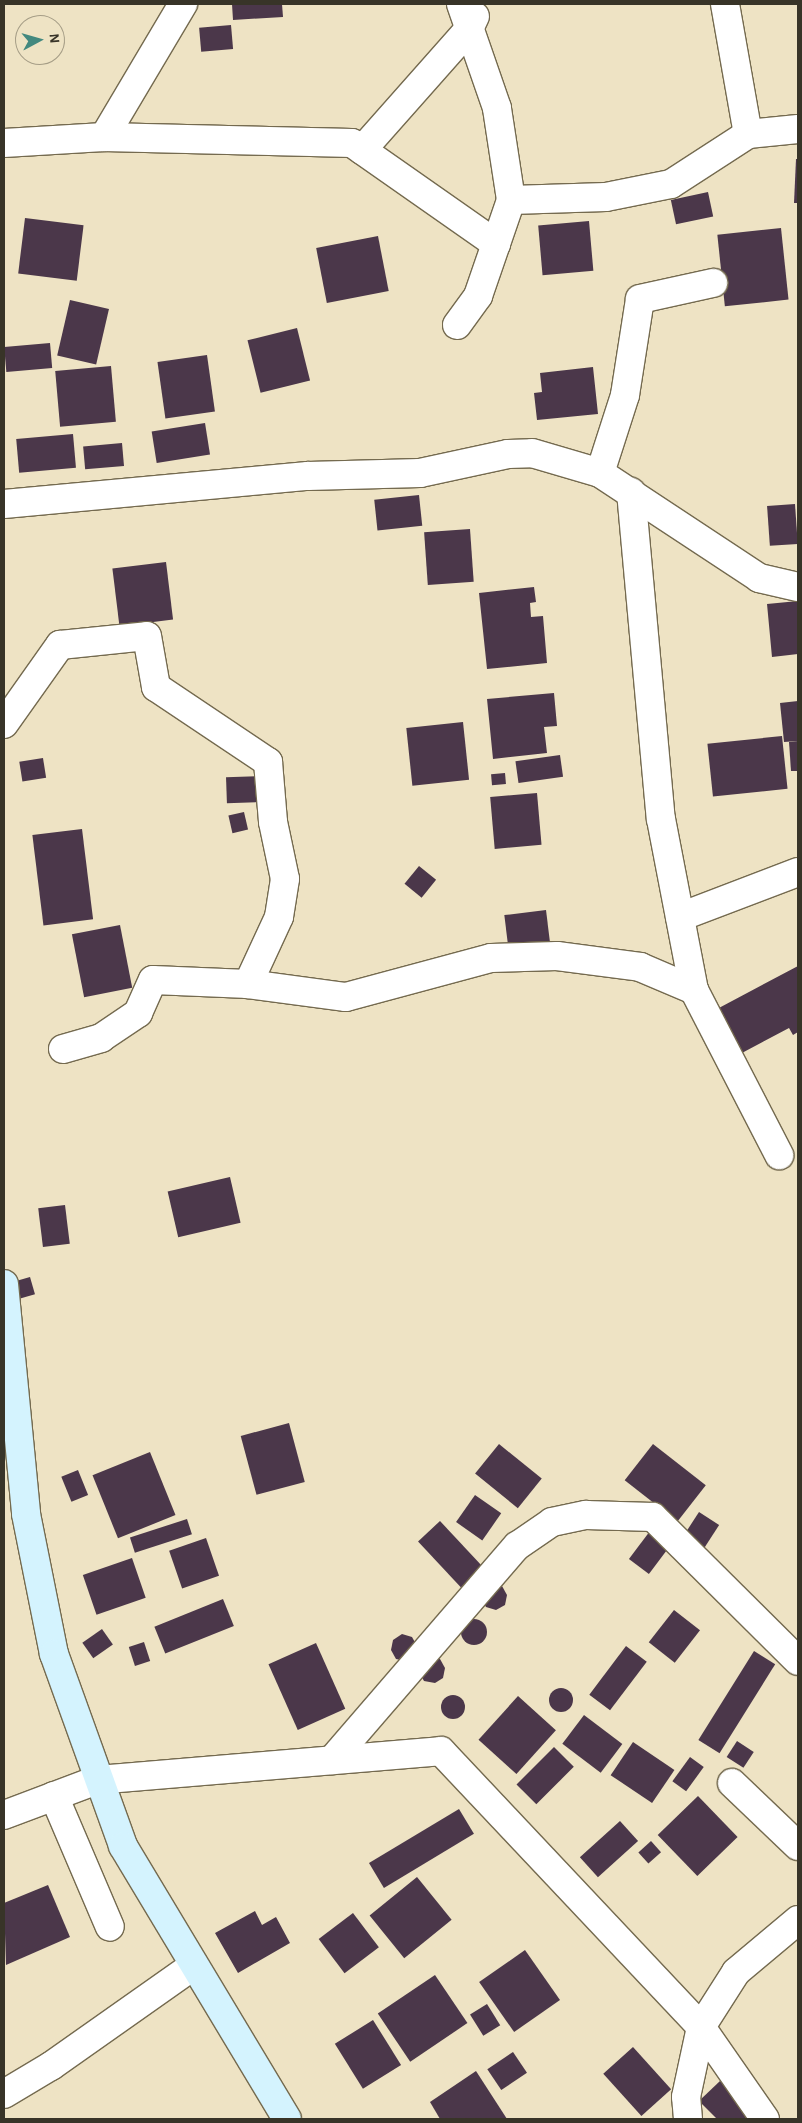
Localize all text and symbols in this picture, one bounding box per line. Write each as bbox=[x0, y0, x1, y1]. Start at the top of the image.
north arrow bbox=[15, 15, 65, 65]
text: N bbox=[46, 33, 61, 44]

